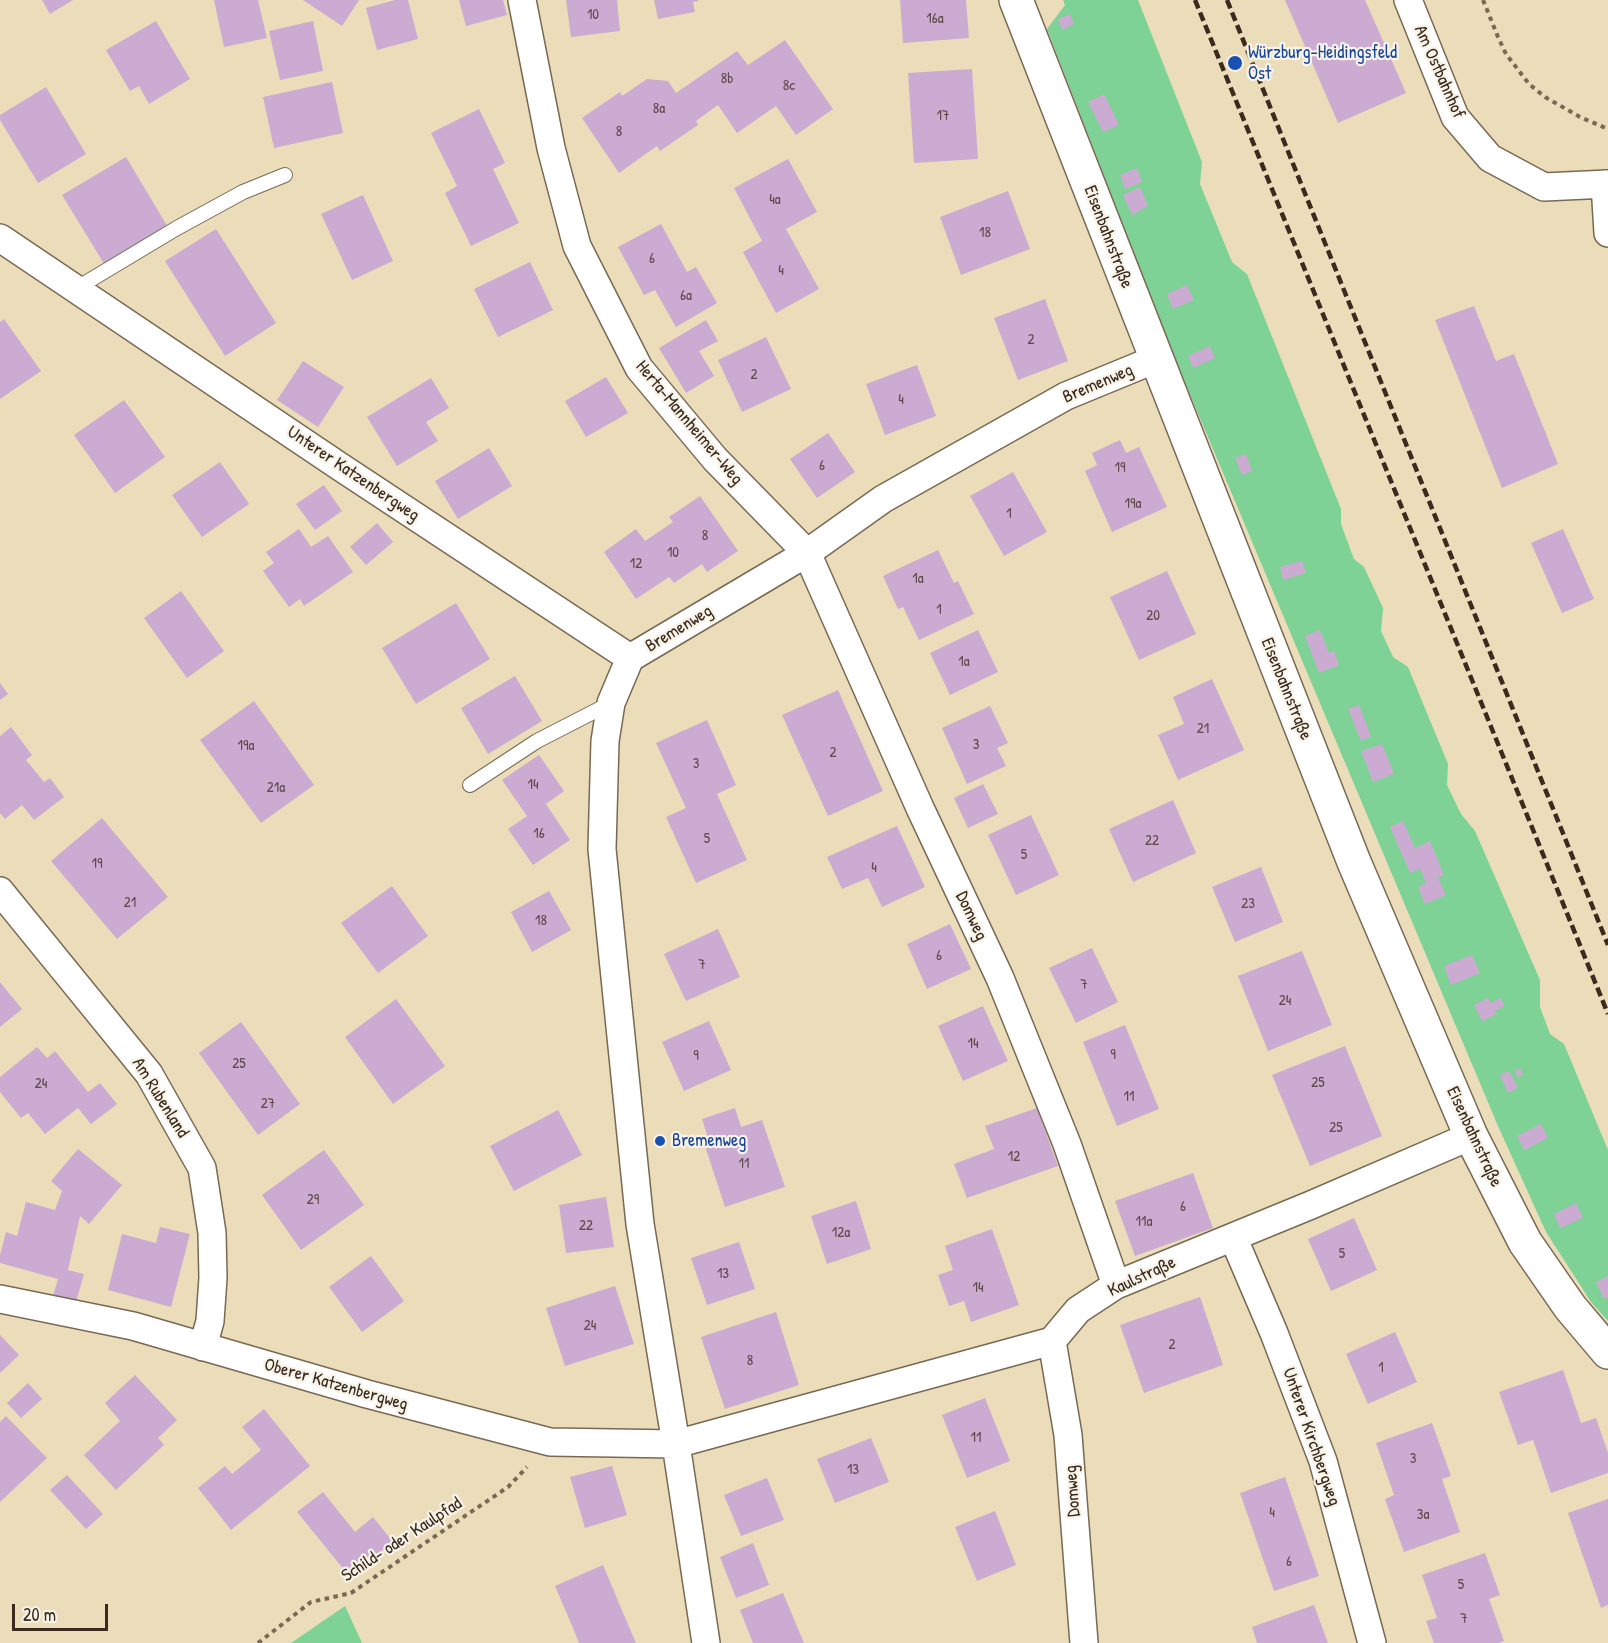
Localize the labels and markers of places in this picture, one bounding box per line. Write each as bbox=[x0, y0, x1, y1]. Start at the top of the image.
place label: Würzburg-Heidingsfeld Ost bbox=[1248, 42, 1397, 84]
marker: Würzburg-Heidingsfeld Ost bbox=[1226, 54, 1244, 72]
place label: Bremenweg bbox=[672, 1130, 746, 1152]
marker: Bremenweg bbox=[653, 1134, 667, 1148]

